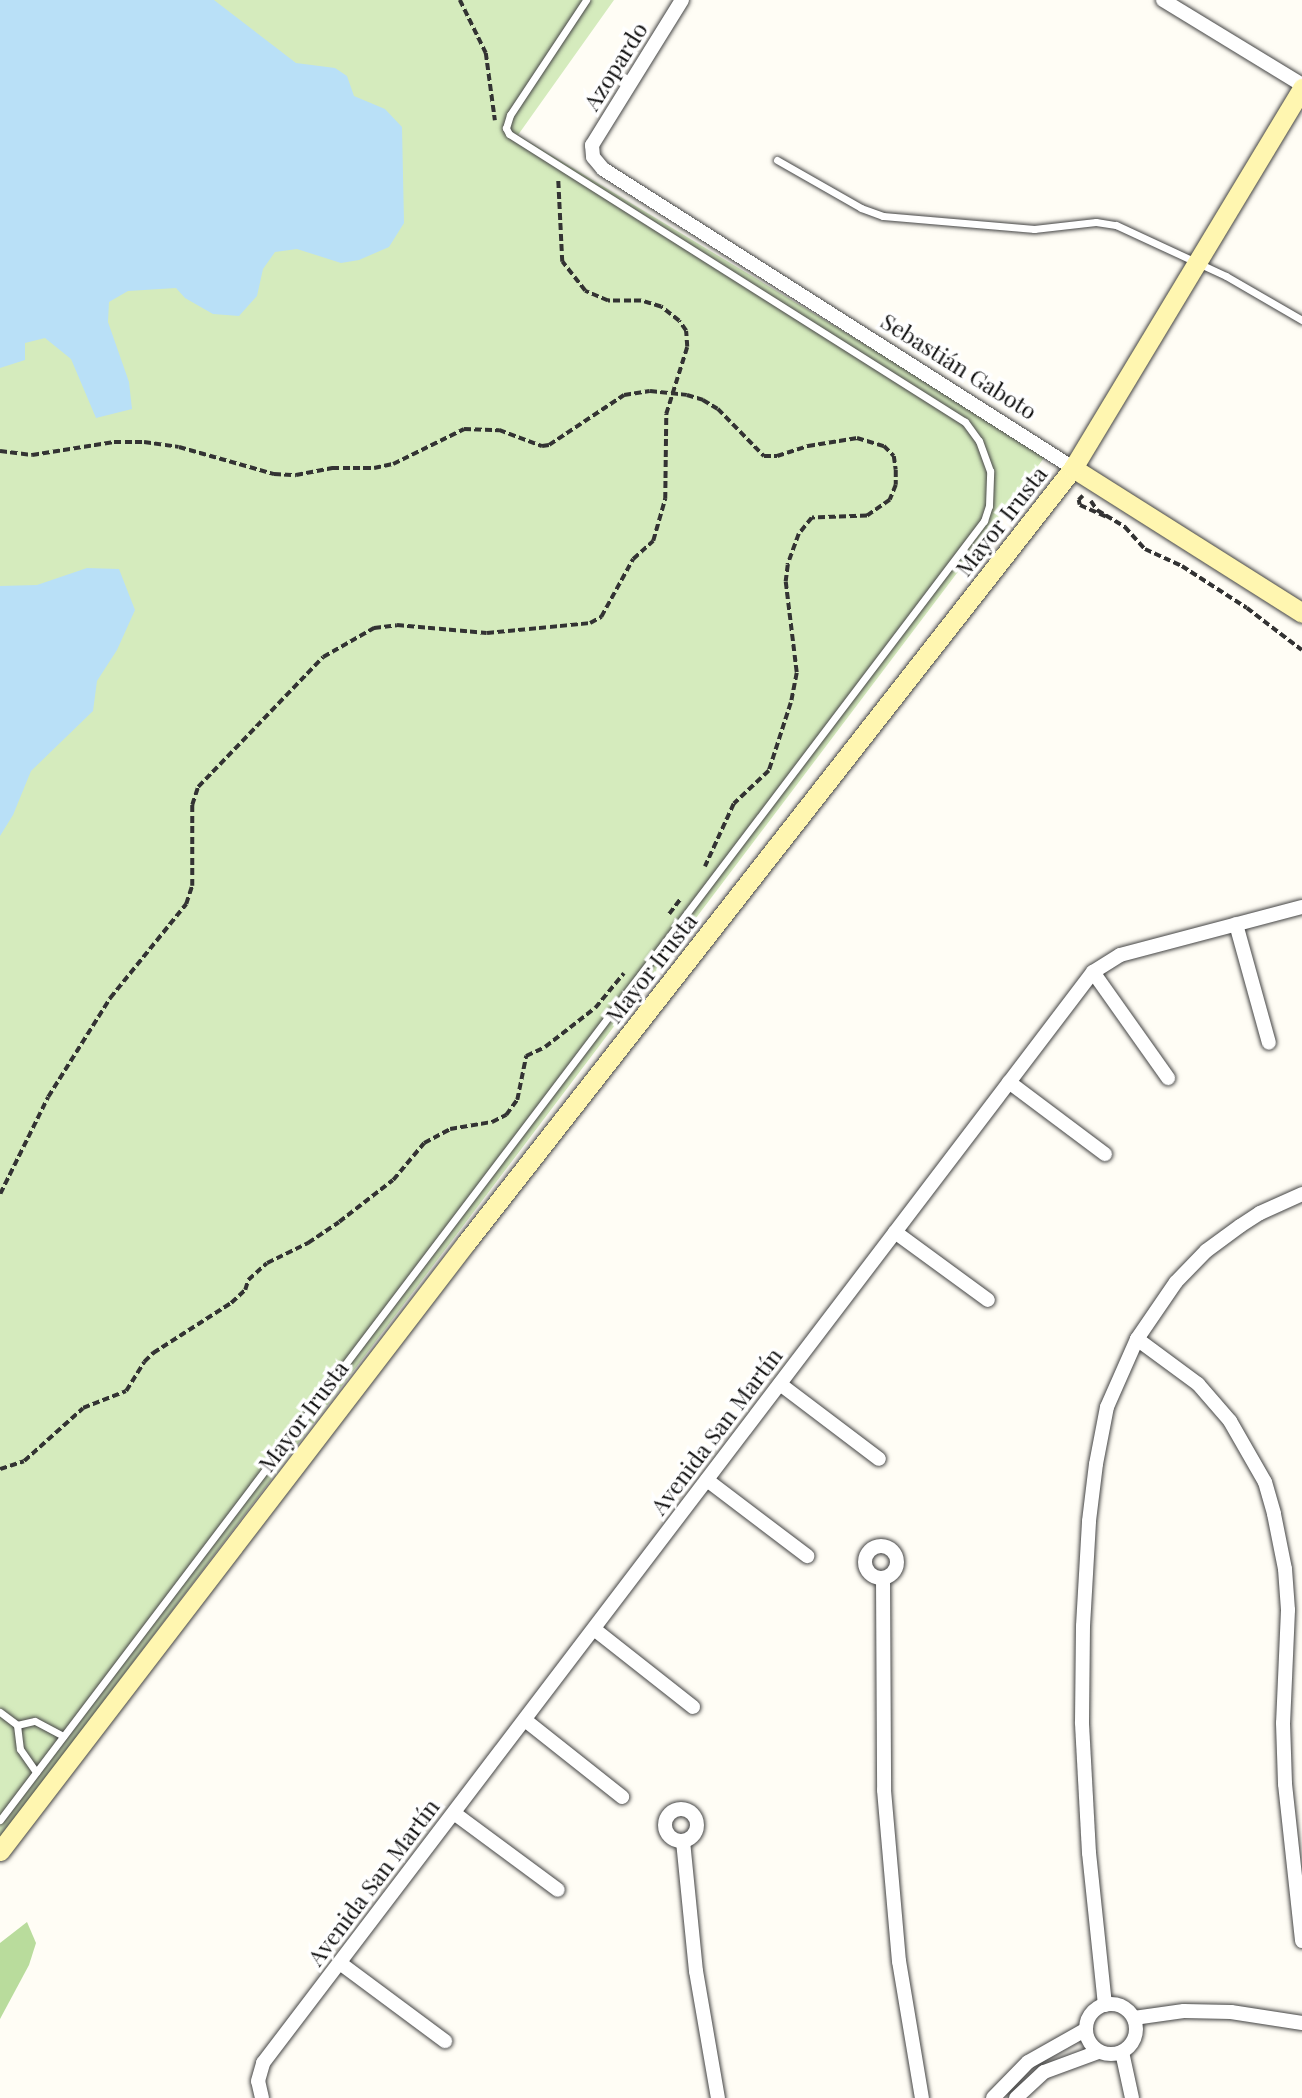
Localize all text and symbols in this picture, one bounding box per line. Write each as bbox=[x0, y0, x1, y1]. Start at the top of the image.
street label: Azopardo bbox=[577, 17, 653, 115]
street label: Sebastián Gaboto bbox=[876, 307, 1042, 425]
street label: Mayor Irusta bbox=[949, 460, 1053, 582]
street label: Mayor Irusta bbox=[599, 907, 703, 1029]
street label: Avenida San Martín bbox=[644, 1342, 788, 1520]
street label: Mayor Irusta bbox=[252, 1355, 354, 1477]
street label: Avenida San Martín bbox=[301, 1793, 445, 1971]

